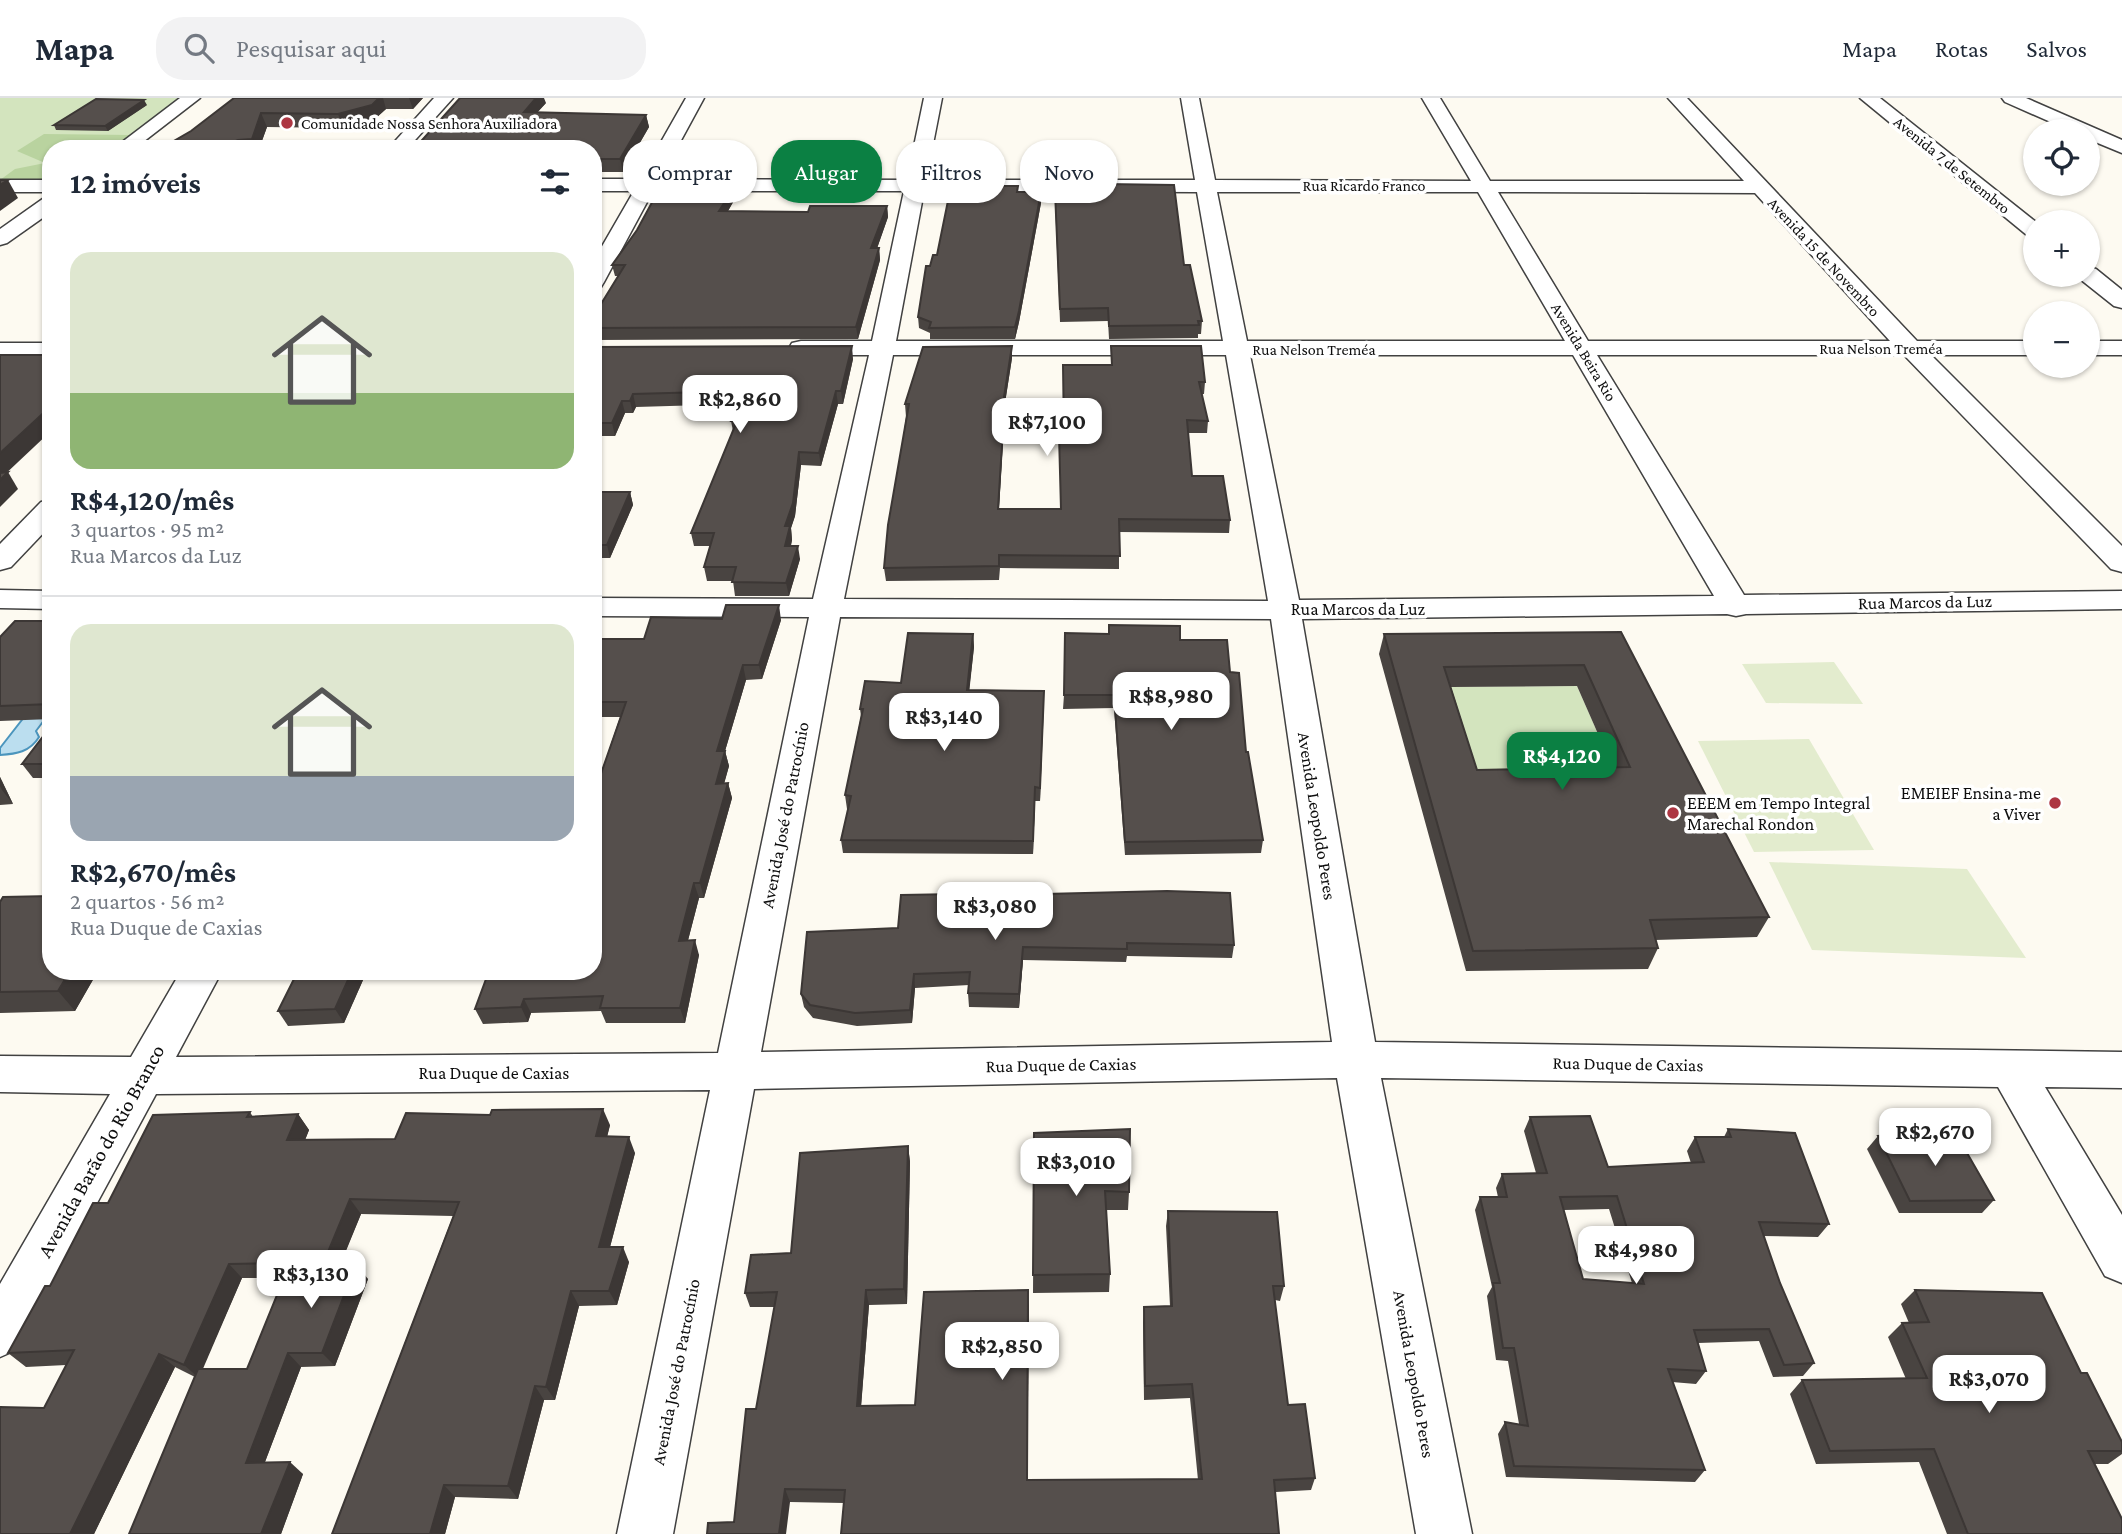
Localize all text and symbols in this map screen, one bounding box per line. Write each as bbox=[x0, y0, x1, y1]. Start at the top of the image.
search box bbox=[156, 17, 646, 80]
icon: search bbox=[180, 29, 218, 67]
text: Mapa bbox=[35, 30, 114, 67]
text: Pesquisar aqui bbox=[236, 34, 386, 63]
text: Mapa bbox=[1842, 35, 1897, 62]
text: Rotas bbox=[1935, 35, 1988, 62]
text: Salvos bbox=[2026, 35, 2087, 62]
street label: Avenida 7 de Setembro bbox=[1890, 113, 2014, 217]
marker: Comunidade Nossa Senhora Auxiliadora bbox=[279, 115, 295, 131]
place label: Comunidade Nossa Senhora Auxiliadora bbox=[301, 115, 558, 132]
map controls bbox=[2023, 119, 2100, 378]
button: locate bbox=[2023, 119, 2100, 196]
chip: Comprar bbox=[623, 140, 757, 203]
chip: Alugar bbox=[771, 140, 882, 203]
chip: Filtros bbox=[896, 140, 1006, 203]
chip: Novo bbox=[1020, 140, 1118, 203]
icon: filters bbox=[536, 163, 574, 201]
text: 12 imóveis bbox=[70, 166, 201, 199]
street label: Rua Ricardo Franco bbox=[1302, 177, 1426, 194]
street label: Avenida 15 de Novembro bbox=[1765, 194, 1883, 320]
button: + bbox=[2023, 210, 2100, 287]
icon: home bbox=[259, 297, 385, 423]
street label: Avenida Beira Rio bbox=[1548, 300, 1620, 404]
button: − bbox=[2023, 301, 2100, 378]
street label: Rua Nelson Treméa bbox=[1819, 340, 1943, 357]
street label: Rua Nelson Treméa bbox=[1252, 341, 1376, 358]
pin: R$2,860 bbox=[675, 376, 805, 435]
text: R$2,860 bbox=[698, 385, 782, 411]
pin: R$7,100 bbox=[982, 398, 1112, 458]
text: R$7,100 bbox=[1008, 408, 1086, 434]
text: R$4,120/mês bbox=[70, 483, 234, 516]
text: 3 quartos · 95 m² bbox=[70, 516, 224, 542]
text: Rua Marcos da Luz bbox=[70, 542, 242, 568]
street label: Rua Marcos da Luz bbox=[1858, 591, 1993, 613]
street label: Rua Marcos da Luz bbox=[1291, 599, 1426, 619]
icon: home bbox=[259, 669, 385, 795]
pin: R$8,980 bbox=[1106, 672, 1236, 732]
text: R$8,980 bbox=[1129, 682, 1213, 708]
pin: R$3,140 bbox=[879, 694, 1009, 753]
text: R$3,140 bbox=[905, 703, 983, 729]
street label: Avenida José do Patrocínio bbox=[757, 720, 813, 910]
street label: Avenida Leopoldo Peres bbox=[1294, 731, 1340, 901]
pin: R$4,120 bbox=[1497, 732, 1627, 792]
text: R$4,120 bbox=[1523, 742, 1601, 768]
place label: EMEIEF Ensina-me a Viver bbox=[1901, 783, 2042, 824]
place label: EEEM em Tempo Integral Marechal Rondon bbox=[1687, 793, 1871, 834]
marker: EMEIEF Ensina-me a Viver bbox=[2047, 795, 2063, 811]
marker: EEEM em Tempo Integral Marechal Rondon bbox=[1665, 805, 1681, 821]
text: R$2,670/mês bbox=[70, 855, 236, 888]
pin: R$3,080 bbox=[930, 882, 1060, 942]
text: 2 quartos · 56 m² bbox=[70, 888, 224, 914]
text: R$3,080 bbox=[953, 892, 1037, 918]
text: Rua Duque de Caxias bbox=[70, 914, 263, 940]
street label: Avenida Barão do Rio Branco bbox=[32, 1040, 170, 1262]
street label: Rua Duque de Caxias bbox=[1552, 1053, 1704, 1075]
street label: Rua Duque de Caxias bbox=[985, 1054, 1137, 1076]
street label: Rua Duque de Caxias bbox=[419, 1063, 569, 1083]
pin: R$2,670 bbox=[1870, 1108, 2000, 1168]
text: R$2,670 bbox=[1895, 1118, 1975, 1144]
pin: R$3,010 bbox=[1011, 1138, 1141, 1198]
text: R$3,010 bbox=[1036, 1148, 1116, 1174]
pin: R$4,980 bbox=[1571, 1226, 1701, 1286]
text: R$4,980 bbox=[1594, 1236, 1678, 1262]
pin: R$3,130 bbox=[246, 1250, 376, 1310]
text: R$3,130 bbox=[273, 1260, 349, 1286]
street label: Avenida José do Patrocínio bbox=[648, 1277, 704, 1467]
street label: Avenida Leopoldo Peres bbox=[1389, 1289, 1439, 1459]
pin: R$2,850 bbox=[937, 1322, 1067, 1382]
text: R$2,850 bbox=[961, 1332, 1043, 1358]
pin: R$3,070 bbox=[1924, 1356, 2054, 1415]
text: R$3,070 bbox=[1949, 1365, 2029, 1391]

